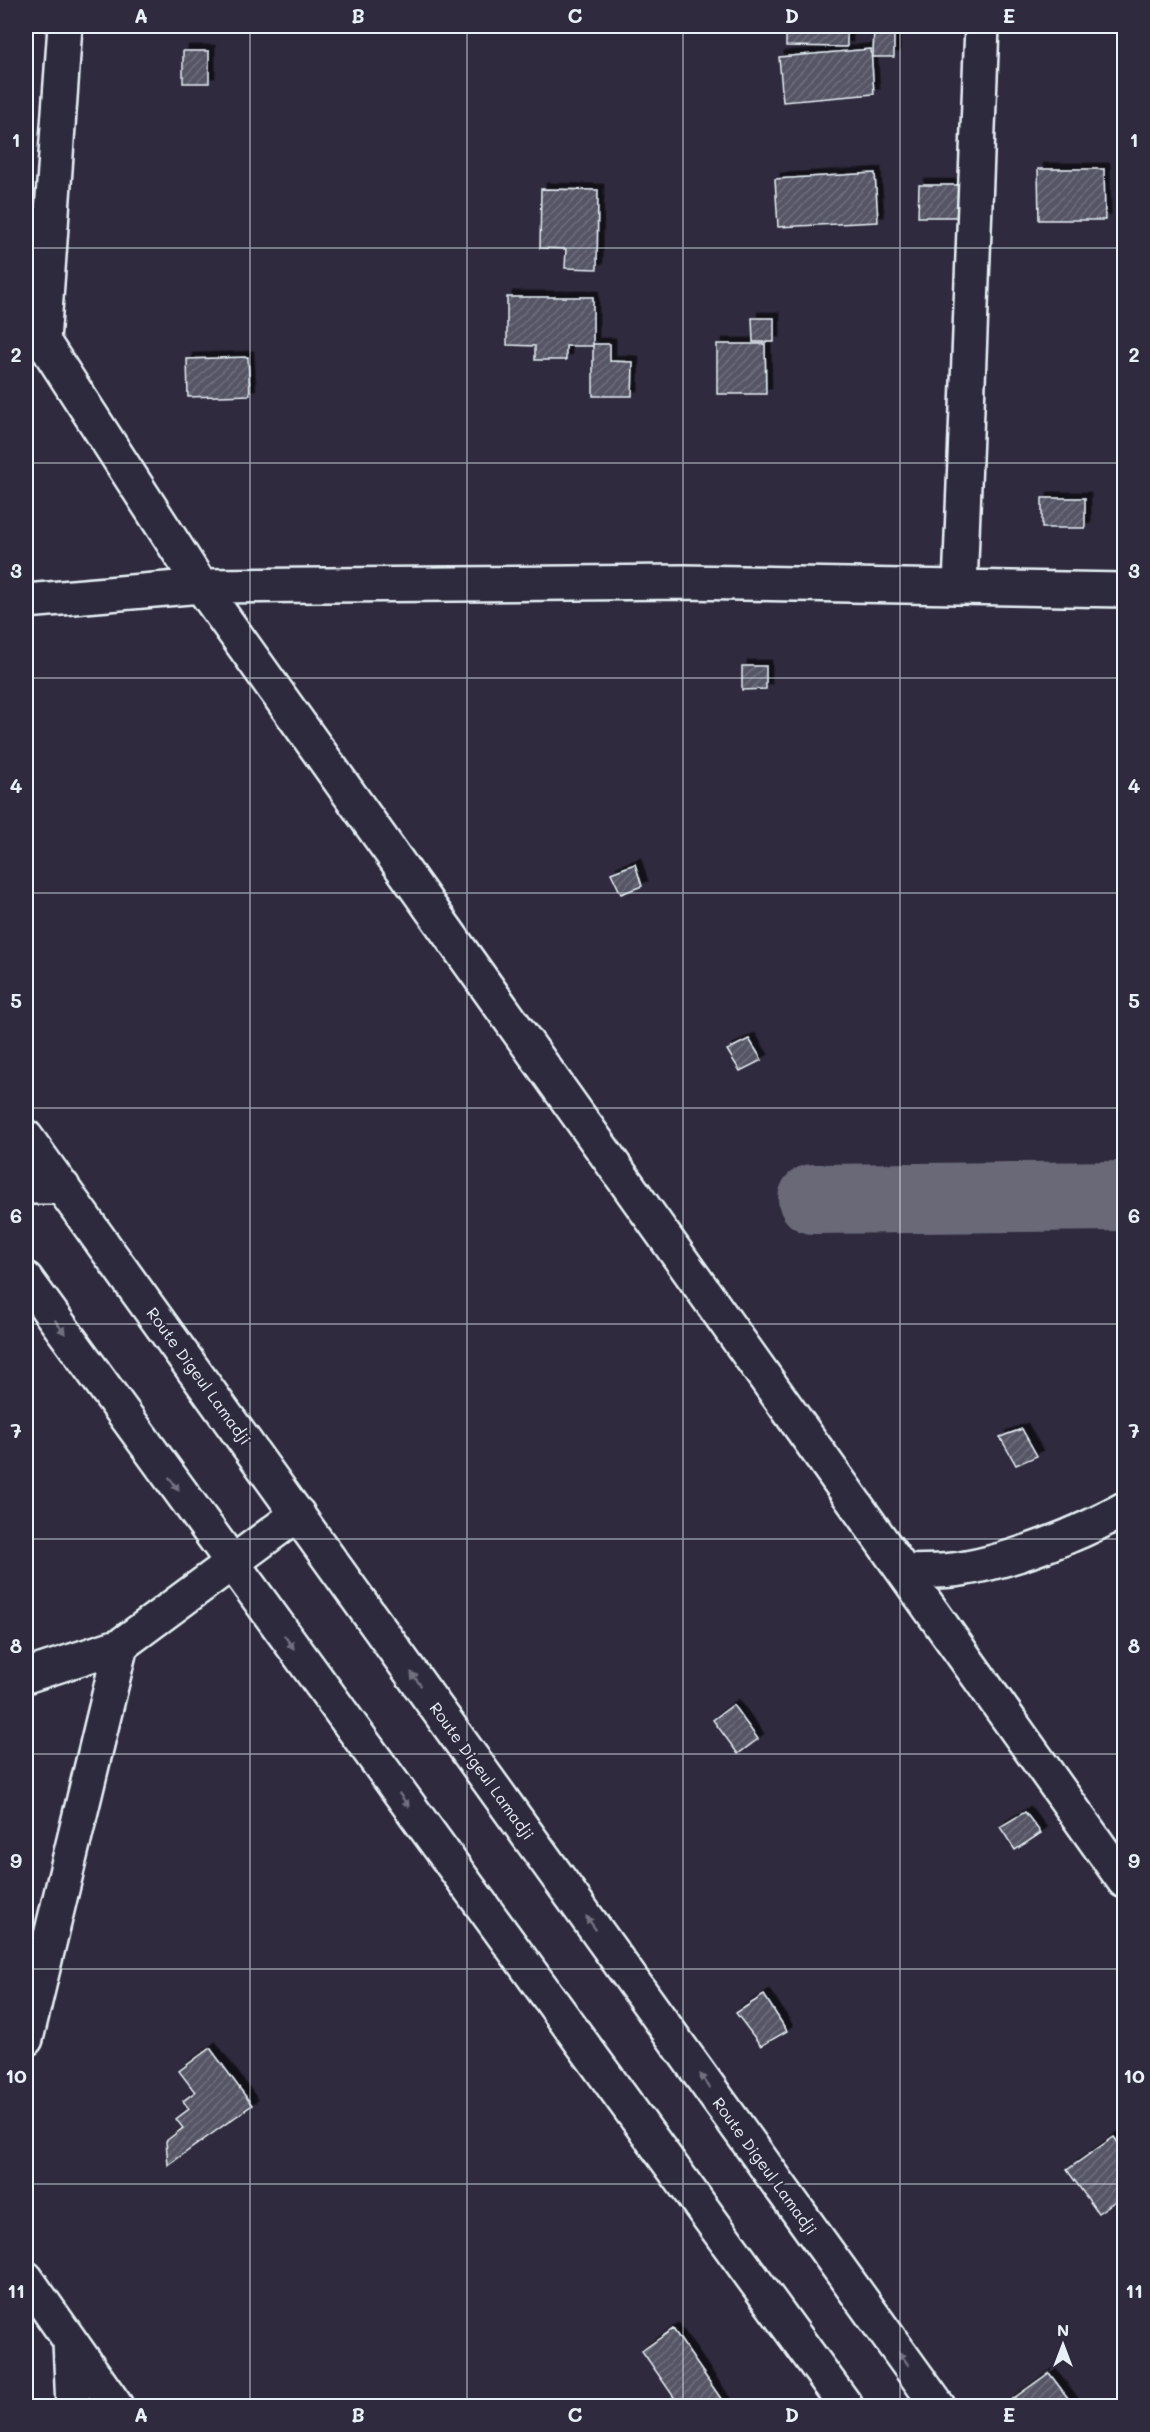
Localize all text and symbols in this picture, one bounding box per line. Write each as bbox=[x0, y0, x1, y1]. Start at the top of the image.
text: A bbox=[134, 2, 148, 28]
text: B bbox=[351, 2, 365, 28]
text: C bbox=[568, 2, 583, 28]
text: D bbox=[785, 2, 799, 28]
text: E bbox=[1003, 2, 1015, 28]
text: 1 bbox=[12, 126, 20, 152]
text: 1 bbox=[1130, 126, 1138, 152]
text: 2 bbox=[10, 341, 22, 367]
text: 2 bbox=[1128, 341, 1140, 367]
text: 3 bbox=[10, 557, 22, 583]
text: 3 bbox=[1128, 557, 1140, 583]
text: 4 bbox=[10, 772, 23, 798]
text: 4 bbox=[1128, 772, 1141, 798]
text: 5 bbox=[10, 987, 22, 1013]
text: 5 bbox=[1128, 987, 1140, 1013]
text: 6 bbox=[10, 1202, 22, 1228]
text: 6 bbox=[1128, 1202, 1140, 1228]
street label: Route Digeul Lamadji bbox=[142, 1303, 256, 1449]
one-way arrow bbox=[54, 1318, 66, 1334]
text: 7 bbox=[10, 1417, 22, 1443]
text: 7 bbox=[1128, 1417, 1140, 1443]
one-way arrow bbox=[168, 1477, 180, 1492]
text: 8 bbox=[10, 1632, 22, 1658]
text: 8 bbox=[1128, 1632, 1140, 1658]
one-way arrow bbox=[283, 1634, 295, 1650]
one-way arrow bbox=[410, 1671, 422, 1687]
street label: Route Digeul Lamadji bbox=[425, 1698, 539, 1844]
one-way arrow bbox=[398, 1791, 410, 1807]
text: 9 bbox=[10, 1847, 22, 1873]
text: 9 bbox=[1128, 1847, 1140, 1873]
one-way arrow bbox=[585, 1915, 597, 1931]
text: 10 bbox=[5, 2062, 27, 2088]
text: 10 bbox=[1123, 2062, 1145, 2088]
one-way arrow bbox=[699, 2073, 711, 2089]
street label: Route Digeul Lamadji bbox=[708, 2093, 822, 2239]
text: 11 bbox=[7, 2277, 25, 2303]
text: 11 bbox=[1125, 2277, 1143, 2303]
north arrow bbox=[1033, 2315, 1093, 2375]
text: N bbox=[1057, 2319, 1069, 2340]
one-way arrow bbox=[898, 2351, 910, 2367]
text: A bbox=[134, 2401, 148, 2427]
text: B bbox=[351, 2401, 365, 2427]
text: C bbox=[568, 2401, 583, 2427]
text: D bbox=[785, 2401, 799, 2427]
text: E bbox=[1003, 2401, 1015, 2427]

